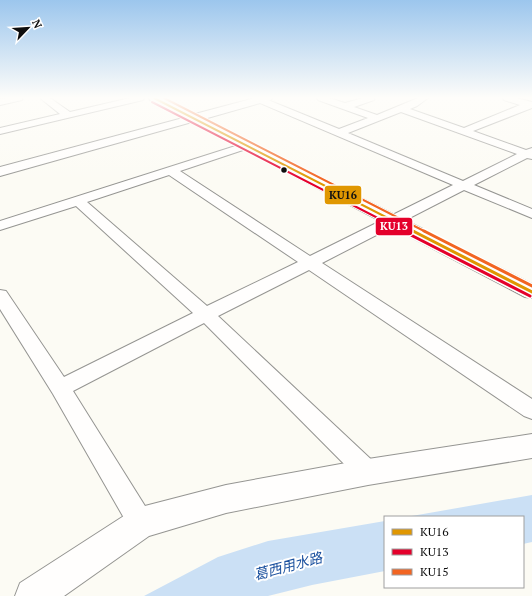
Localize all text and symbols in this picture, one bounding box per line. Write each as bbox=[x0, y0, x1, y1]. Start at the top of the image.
north arrow bbox=[8, 8, 48, 48]
text: N bbox=[29, 17, 45, 31]
unlabelled marker bbox=[279, 165, 289, 175]
line badge: KU16 bbox=[324, 185, 362, 205]
text: KU16 bbox=[329, 188, 357, 202]
line badge: KU13 bbox=[375, 217, 413, 236]
text: KU13 bbox=[380, 219, 408, 233]
legend bbox=[384, 516, 524, 588]
text: KU16 bbox=[420, 524, 449, 539]
text: KU13 bbox=[420, 544, 449, 559]
water label: 葛西用水路 bbox=[252, 547, 325, 584]
text: KU15 bbox=[420, 564, 449, 579]

